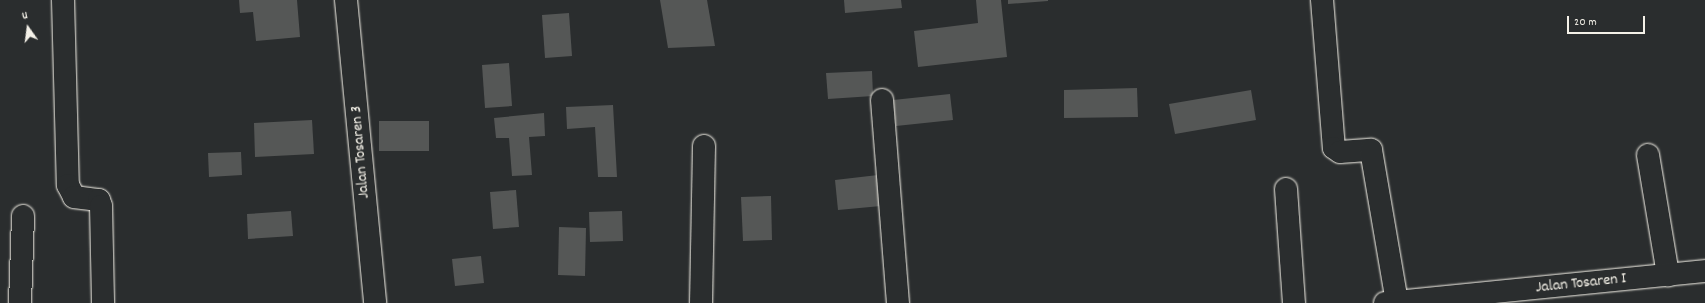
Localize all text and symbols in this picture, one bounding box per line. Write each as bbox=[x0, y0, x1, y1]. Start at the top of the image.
north arrow bbox=[8, 8, 48, 48]
text: U bbox=[21, 8, 30, 25]
scale bar bbox=[1569, 8, 1647, 34]
text: 20 m bbox=[1574, 14, 1597, 31]
street label: Jalan Tosaren 3 bbox=[347, 105, 375, 199]
street label: Jalan Tosaren I bbox=[1535, 270, 1627, 298]

